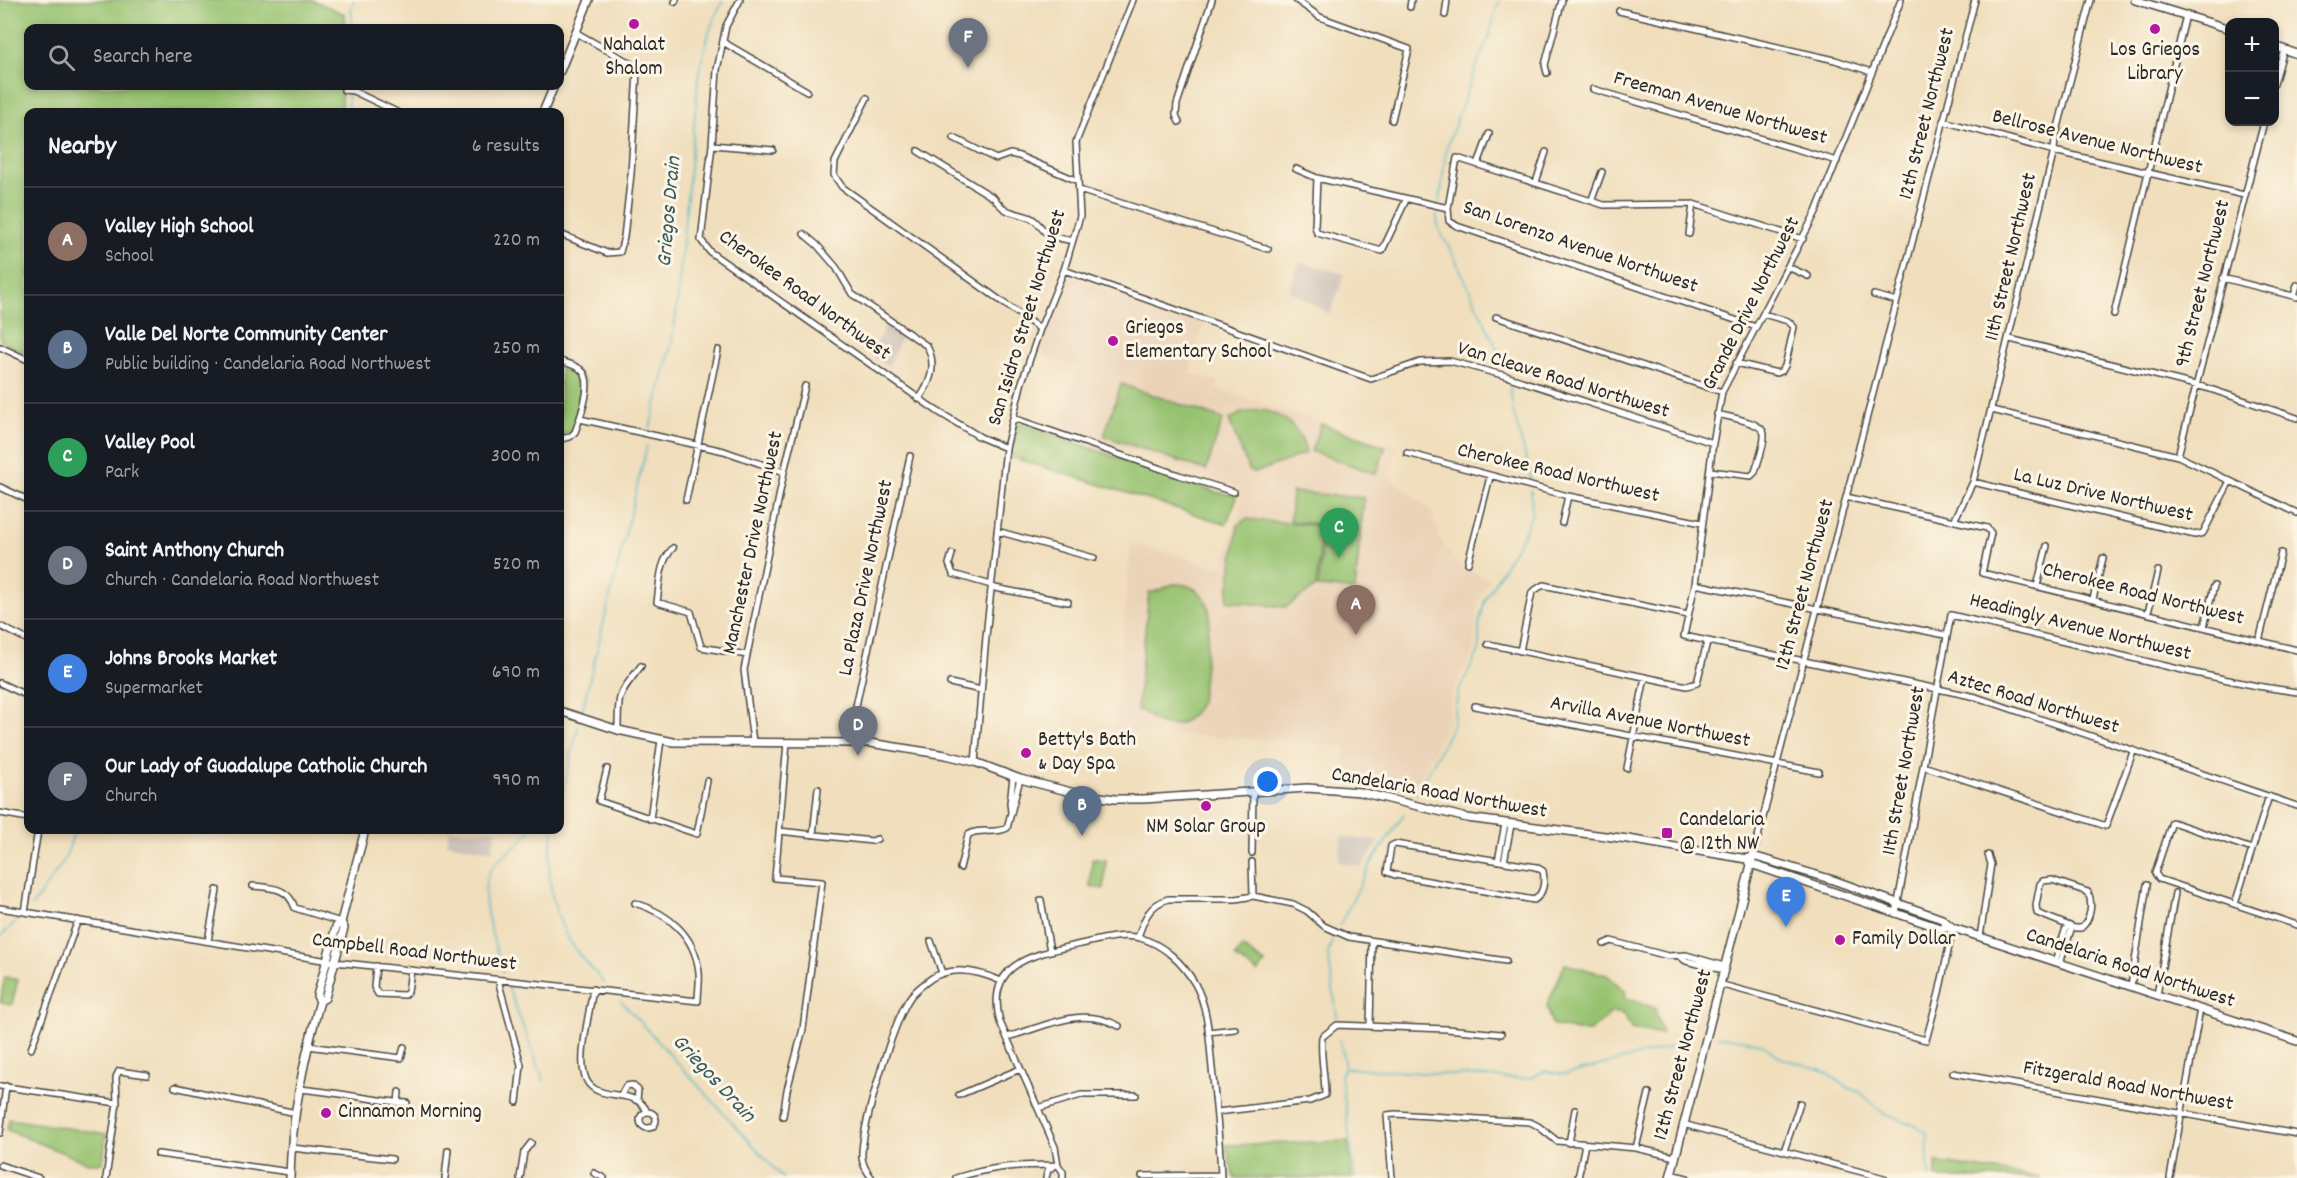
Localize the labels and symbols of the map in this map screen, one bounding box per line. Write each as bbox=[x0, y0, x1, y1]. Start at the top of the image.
marker: Nahalat Shalom bbox=[627, 17, 641, 31]
pin: F bbox=[948, 19, 988, 68]
marker: Los Griegos Library bbox=[2148, 22, 2162, 36]
street label: 12th Street Northwest bbox=[1892, 25, 1964, 203]
place label: Nahalat Shalom bbox=[603, 31, 665, 85]
place label: Los Griegos Library bbox=[2110, 36, 2200, 90]
street label: Freeman Avenue Northwest bbox=[1610, 64, 1831, 154]
street label: Bellrose Avenue Northwest bbox=[1989, 102, 2206, 184]
water label: Griegos Drain bbox=[650, 155, 690, 269]
street label: 11th Street Northwest bbox=[1978, 170, 2046, 344]
street label: San Lorenzo Avenue Northwest bbox=[1458, 194, 1702, 302]
street label: 9th Street Northwest bbox=[2169, 197, 2239, 371]
street label: San Isidro Street Northwest bbox=[981, 206, 1075, 430]
street label: Grande Drive Northwest bbox=[1695, 212, 1809, 396]
street label: Cherokee Road Northwest bbox=[712, 223, 897, 369]
place label: Griegos Elementary School bbox=[1125, 314, 1272, 368]
marker: Griegos Elementary School bbox=[1106, 334, 1120, 348]
street label: Van Cleave Road Northwest bbox=[1453, 334, 1673, 428]
street label: Manchester Drive Northwest bbox=[716, 429, 792, 657]
street label: Cherokee Road Northwest bbox=[1454, 436, 1662, 512]
street label: La Luz Drive Northwest bbox=[2010, 461, 2196, 531]
street label: La Plaza Drive Northwest bbox=[832, 477, 902, 679]
street label: 12th Street Northwest bbox=[1769, 496, 1843, 674]
pin: C bbox=[1320, 508, 1358, 558]
street label: Cherokee Road Northwest bbox=[2039, 555, 2247, 635]
pin: A bbox=[1336, 586, 1376, 635]
street label: Headingly Avenue Northwest bbox=[1966, 586, 2194, 670]
street label: Aztec Road Northwest bbox=[1944, 663, 2123, 743]
street label: 11th Street Northwest bbox=[1875, 684, 1935, 858]
street label: Arvilla Avenue Northwest bbox=[1547, 689, 1753, 757]
pin: D bbox=[838, 706, 878, 756]
place label: Betty's Bath & Day Spa bbox=[1038, 726, 1136, 780]
marker: Betty's Bath & Day Spa bbox=[1019, 746, 1033, 760]
street label: Candelaria Road Northwest bbox=[1329, 760, 1549, 828]
your location bbox=[1253, 767, 1282, 796]
pin: B bbox=[1062, 786, 1102, 836]
marker: NM Solar Group bbox=[1199, 799, 1213, 813]
place label: Candelaria @ 12th NW bbox=[1679, 806, 1765, 860]
place label: NM Solar Group bbox=[1146, 813, 1266, 843]
marker: Candelaria @ 12th NW bbox=[1660, 826, 1674, 840]
pin: E bbox=[1766, 878, 1806, 927]
street label: Candelaria Road Northwest bbox=[2021, 921, 2239, 1017]
place label: Family Dollar bbox=[1852, 925, 1956, 955]
street label: Campbell Road Northwest bbox=[310, 926, 518, 980]
marker: Family Dollar bbox=[1833, 933, 1847, 947]
street label: 12th Street Northwest bbox=[1647, 966, 1721, 1144]
water label: Griegos Drain bbox=[664, 1028, 763, 1131]
street label: Fitzgerald Road Northwest bbox=[2021, 1054, 2236, 1120]
place label: Cinnamon Morning bbox=[338, 1098, 482, 1128]
marker: Cinnamon Morning bbox=[319, 1106, 333, 1120]

